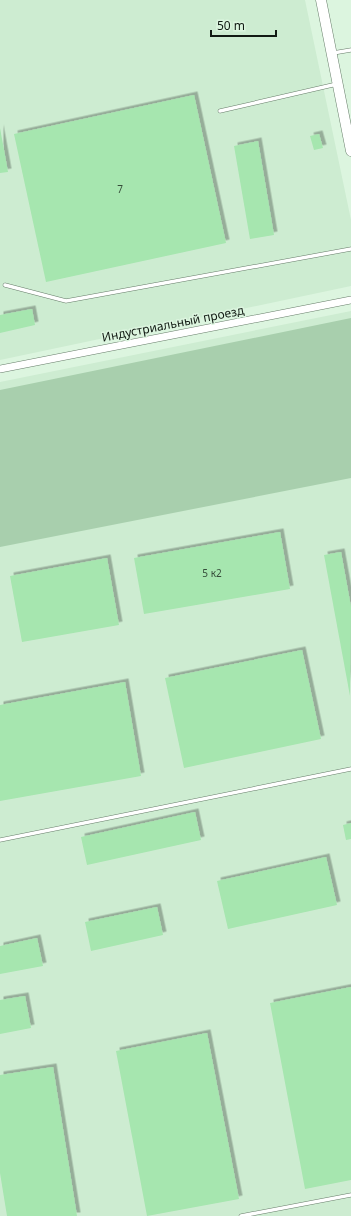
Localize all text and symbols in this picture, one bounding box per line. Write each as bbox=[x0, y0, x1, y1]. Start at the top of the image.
scale bar bbox=[211, 12, 276, 38]
text: 50 m bbox=[217, 17, 245, 34]
house number: 7 bbox=[117, 182, 123, 196]
street label: Индустриальный проезд bbox=[100, 301, 246, 346]
house number: 5 к2 bbox=[202, 566, 222, 580]

